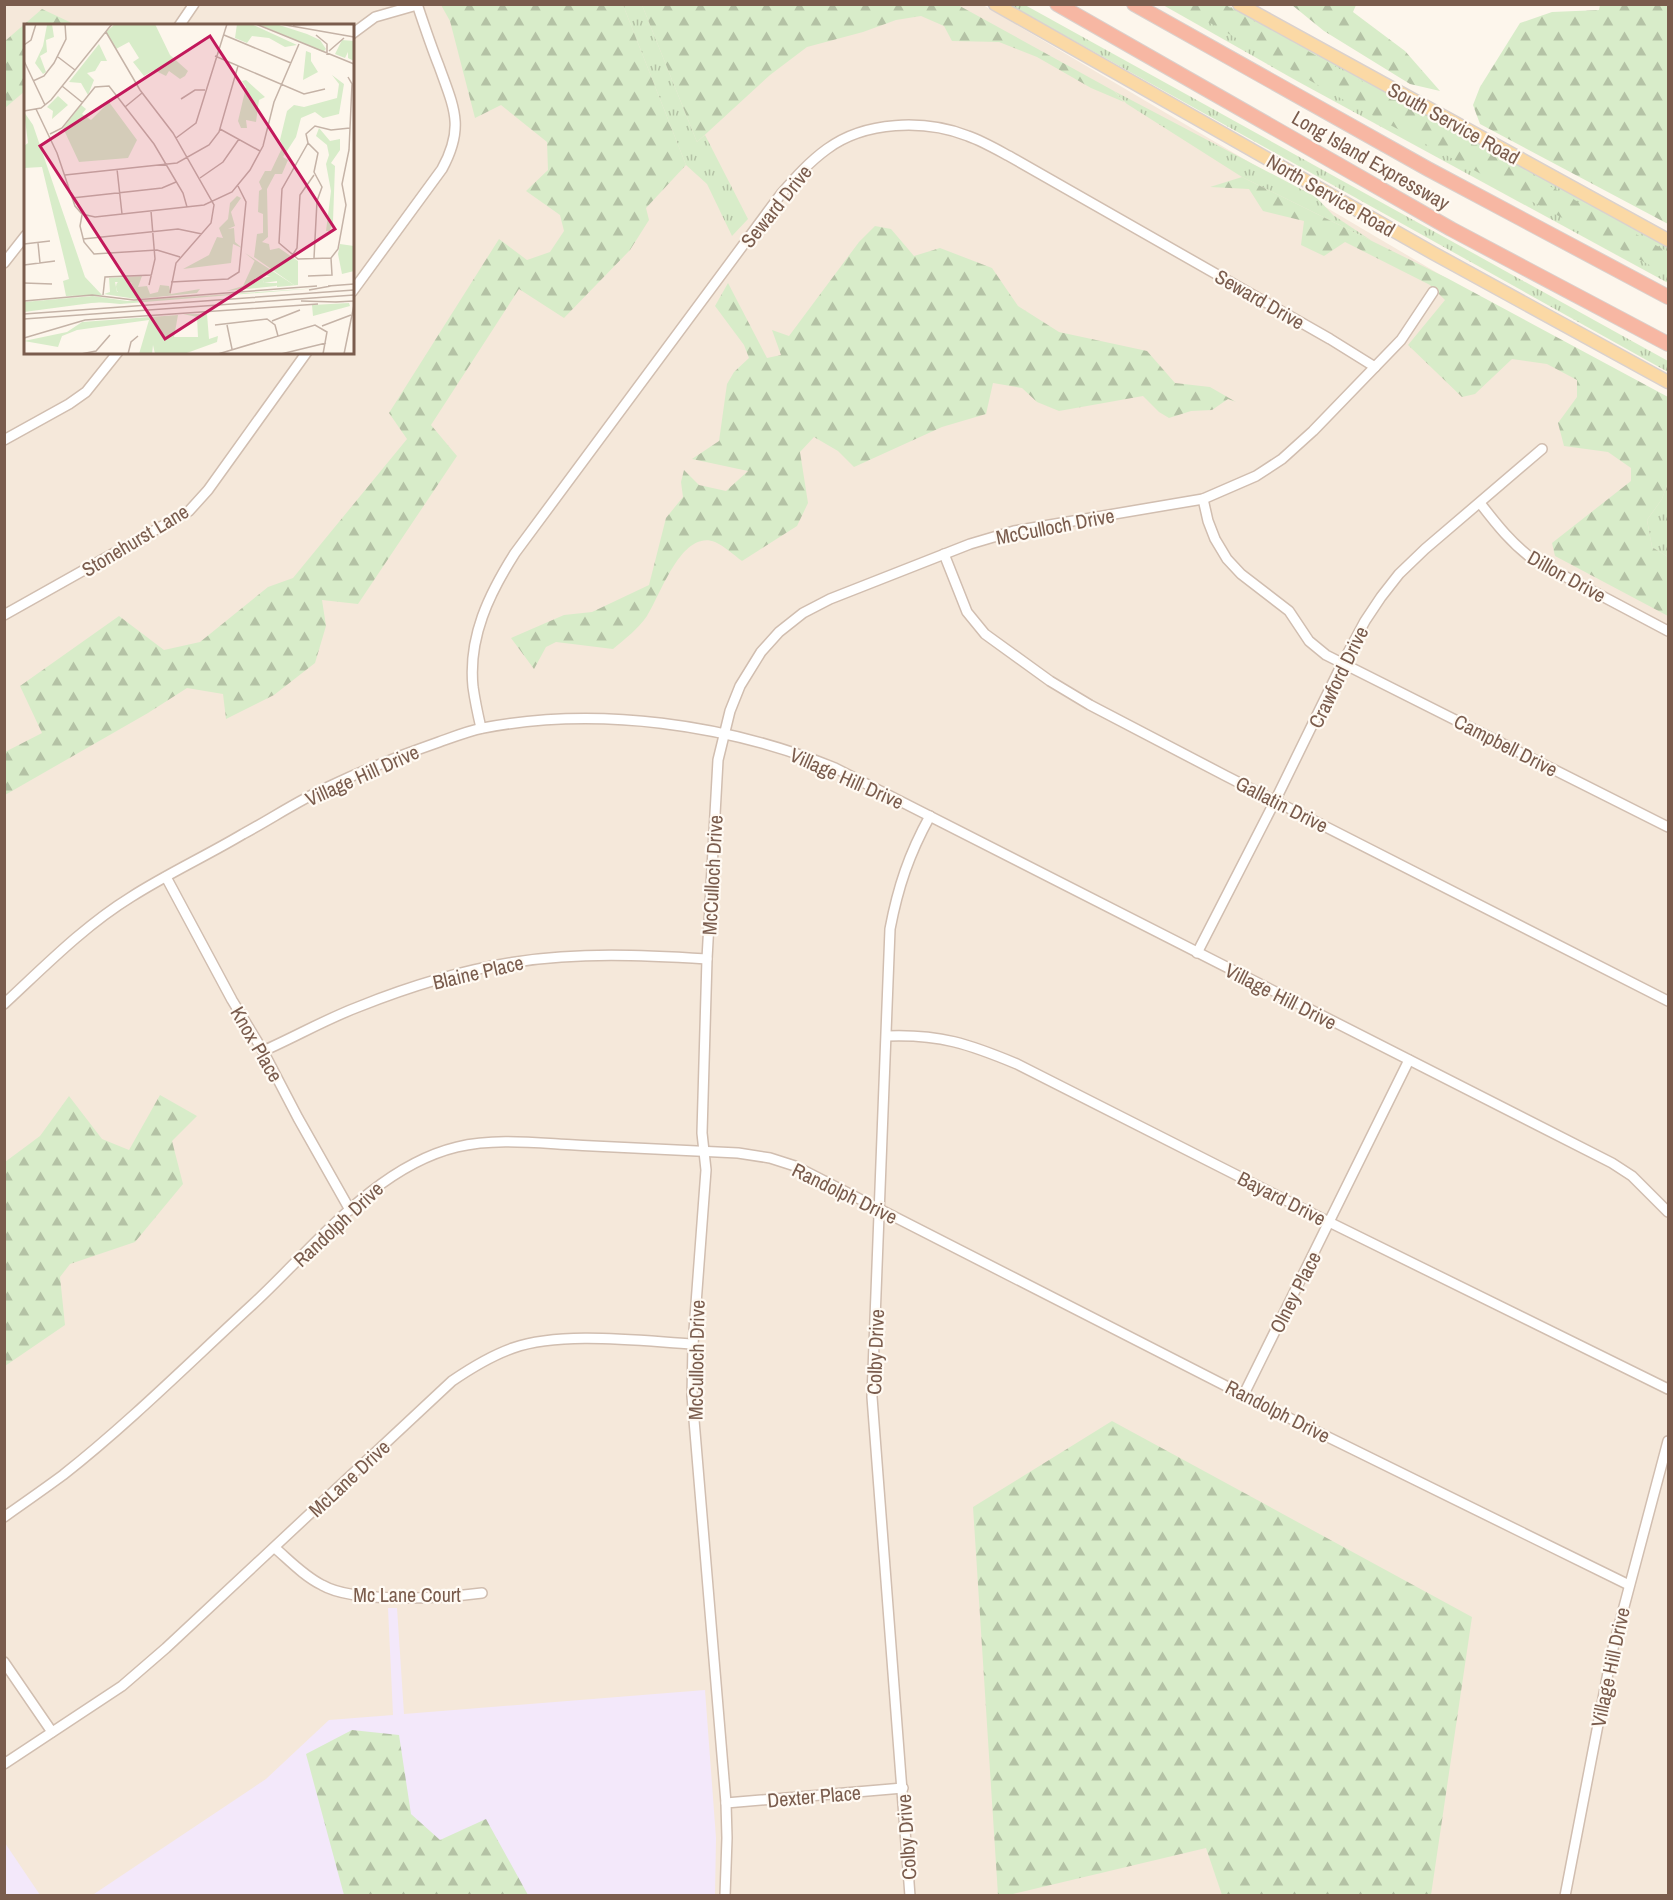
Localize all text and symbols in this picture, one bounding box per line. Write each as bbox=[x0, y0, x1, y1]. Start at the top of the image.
inset map bbox=[24, 24, 354, 354]
street label: South Service Road bbox=[1383, 76, 1525, 170]
street label: Long Island Expressway bbox=[1287, 104, 1455, 217]
street label: North Service Road bbox=[1262, 147, 1400, 243]
street label: Seward Drive bbox=[734, 159, 818, 253]
street label: Seward Drive bbox=[1210, 262, 1310, 336]
street label: Stonehurst Lane bbox=[76, 497, 194, 583]
street label: McCulloch Drive bbox=[993, 501, 1117, 551]
street label: Dillon Drive bbox=[1523, 543, 1611, 609]
street label: Crawford Drive bbox=[1302, 622, 1374, 732]
street label: Campbell Drive bbox=[1450, 707, 1562, 783]
street label: Village Hill Drive bbox=[301, 738, 423, 812]
street label: Village Hill Drive bbox=[786, 741, 908, 815]
street label: Gallatin Drive bbox=[1231, 769, 1333, 839]
street label: McCulloch Drive bbox=[695, 814, 729, 936]
street label: Blaine Place bbox=[430, 948, 526, 996]
street label: Village Hill Drive bbox=[1221, 956, 1341, 1036]
street label: Knox Place bbox=[225, 1001, 289, 1087]
street label: Randolph Drive bbox=[788, 1156, 902, 1230]
street label: Bayard Drive bbox=[1233, 1164, 1331, 1232]
street label: Randolph Drive bbox=[287, 1175, 389, 1273]
street label: Olney Place bbox=[1263, 1246, 1327, 1338]
street label: McCulloch Drive bbox=[681, 1300, 711, 1420]
street label: Colby Drive bbox=[860, 1309, 890, 1395]
street label: Randolph Drive bbox=[1221, 1373, 1335, 1449]
street label: McLane Drive bbox=[302, 1433, 396, 1523]
street label: Mc Lane Court bbox=[353, 1581, 461, 1608]
street label: Village Hill Drive bbox=[1584, 1605, 1636, 1729]
street label: Dexter Place bbox=[766, 1778, 862, 1814]
street label: Colby Drive bbox=[890, 1793, 922, 1881]

